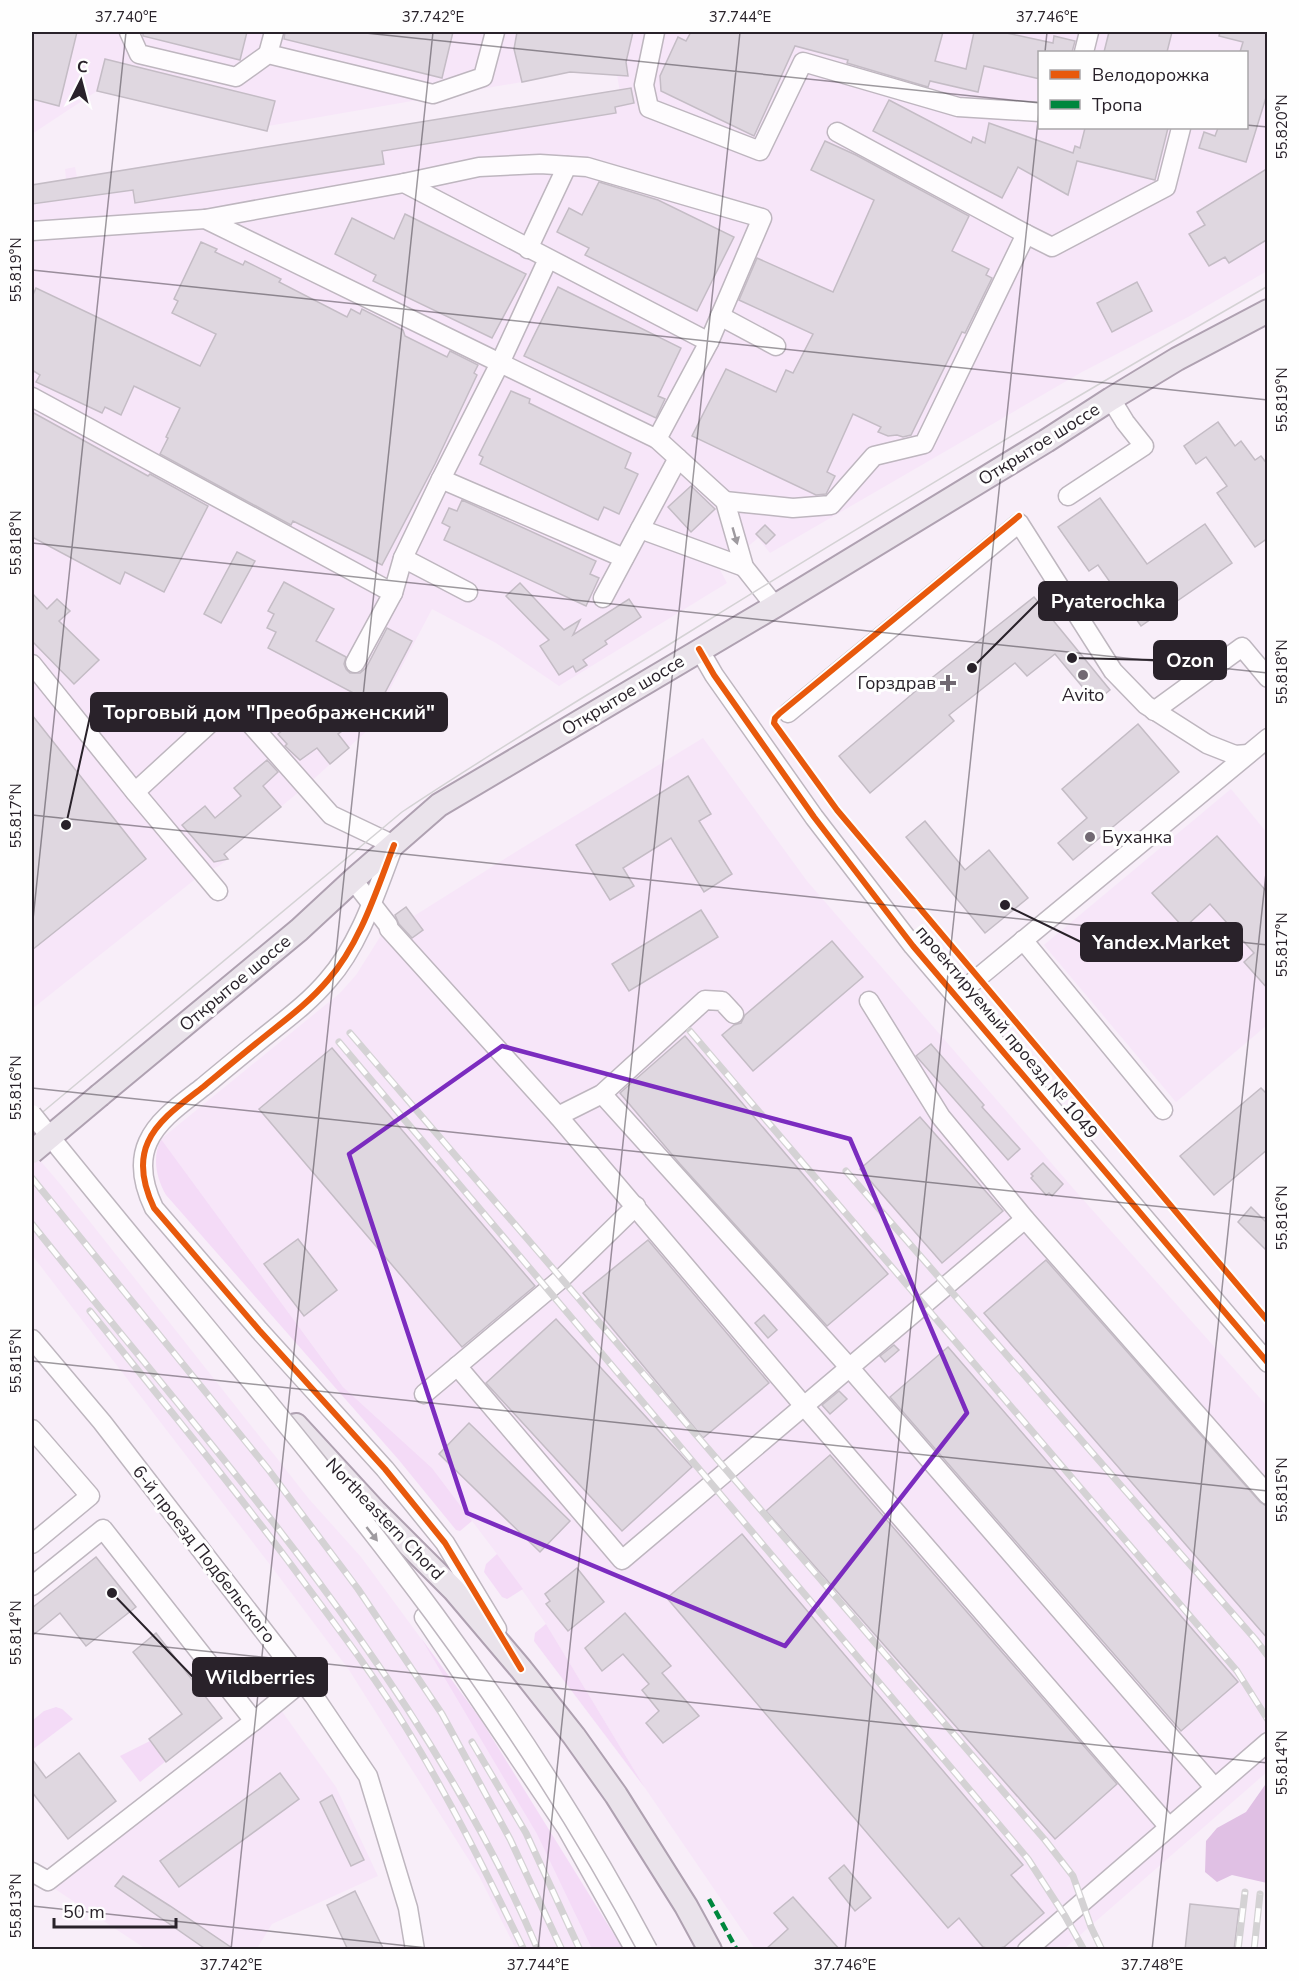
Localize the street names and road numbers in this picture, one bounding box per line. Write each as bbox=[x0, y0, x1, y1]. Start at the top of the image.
street label: Открытое шоссе bbox=[974, 397, 1104, 491]
street label: Открытое шоссе bbox=[557, 649, 689, 741]
street label: проектируемый проезд № 1049 bbox=[910, 920, 1104, 1144]
street label: Открытое шоссе bbox=[174, 929, 296, 1037]
street label: Northeastern Chord bbox=[321, 1453, 449, 1585]
street label: 6-й проезд Подбельского bbox=[127, 1460, 281, 1648]

